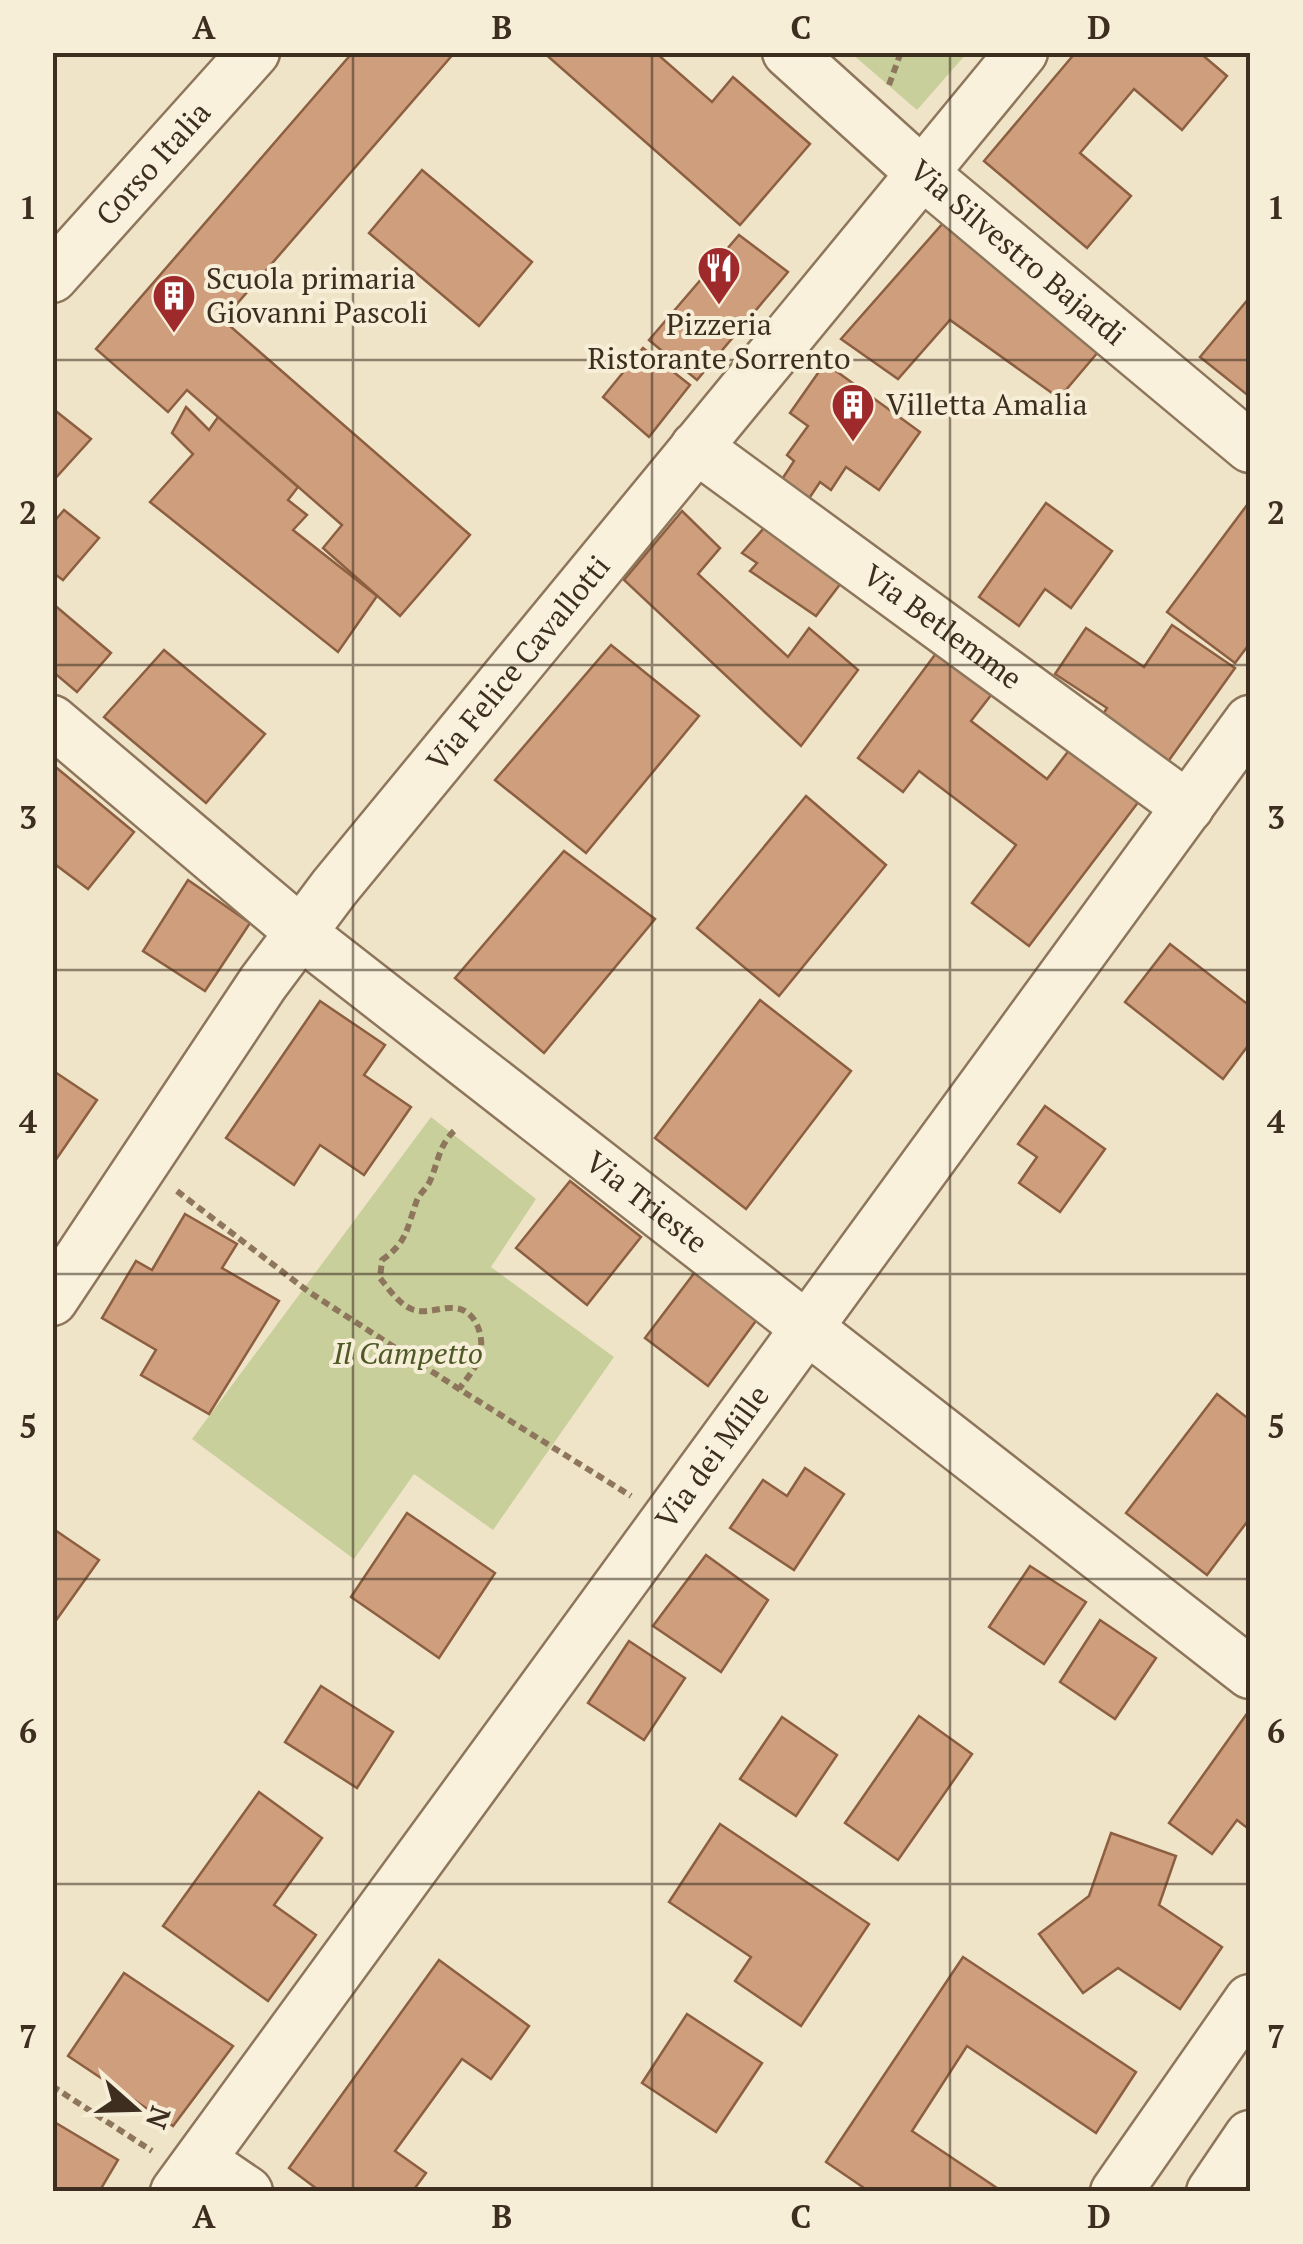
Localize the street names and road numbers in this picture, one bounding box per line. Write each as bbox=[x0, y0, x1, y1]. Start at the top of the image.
street label: Corso Italia bbox=[87, 93, 219, 234]
street label: Via Silvestro Bajardi bbox=[901, 150, 1135, 354]
street label: Via Felice Cavallotti bbox=[417, 547, 618, 779]
street label: Via Betlemme bbox=[855, 555, 1030, 698]
street label: Via Trieste bbox=[578, 1141, 716, 1262]
street label: Via dei Mille bbox=[646, 1377, 778, 1536]

